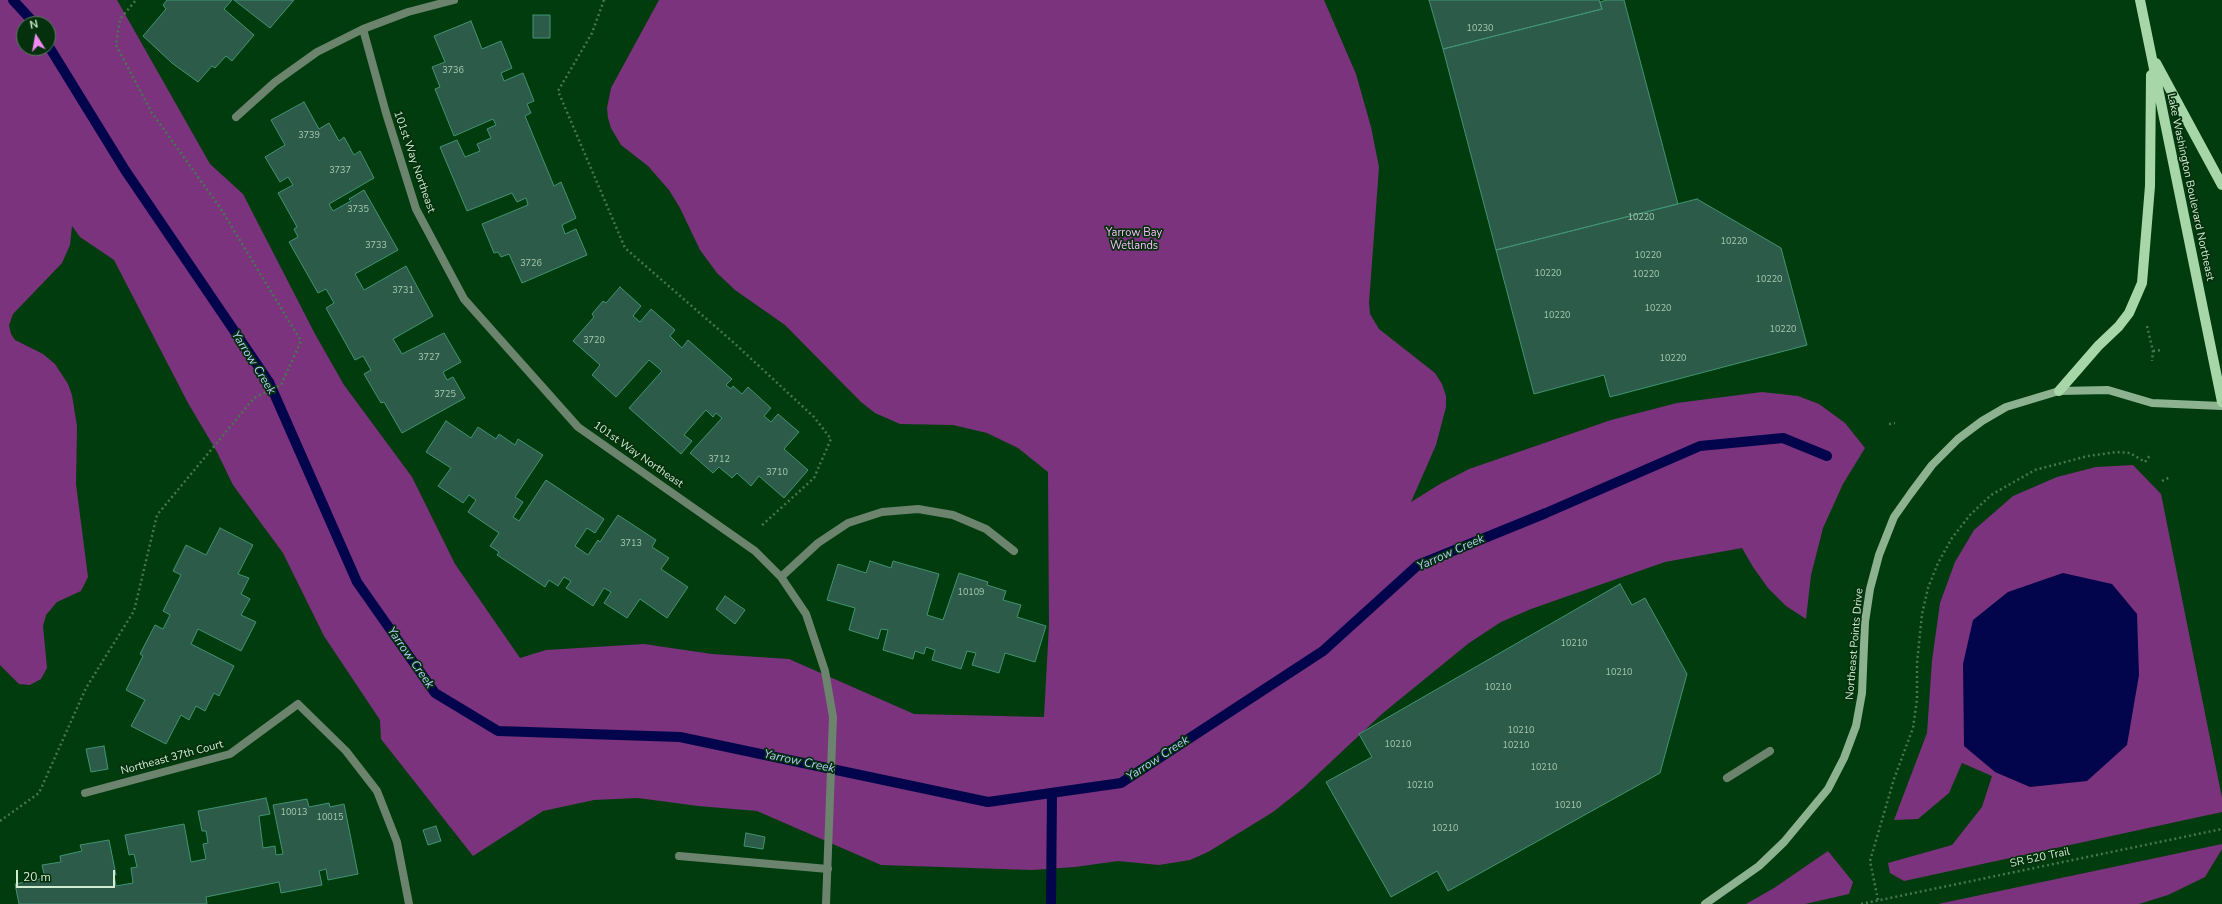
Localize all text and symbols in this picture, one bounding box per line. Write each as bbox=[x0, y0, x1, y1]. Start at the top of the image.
north arrow bbox=[16, 16, 56, 56]
text: N bbox=[28, 17, 39, 33]
house number: 10230 bbox=[1467, 24, 1493, 34]
house number: 3736 bbox=[442, 66, 464, 76]
street label: Lake Washington Boulevard Northeast bbox=[2164, 92, 2216, 282]
street label: 101st Way Northeast bbox=[390, 109, 438, 215]
house number: 3739 bbox=[298, 131, 320, 141]
house number: 3737 bbox=[329, 166, 351, 176]
house number: 3735 bbox=[347, 205, 369, 215]
house number: 10220 bbox=[1628, 213, 1654, 223]
park label: Yarrow Bay Wetlands bbox=[1106, 226, 1162, 252]
house number: 10220 bbox=[1721, 237, 1747, 247]
house number: 3733 bbox=[365, 241, 387, 251]
house number: 10220 bbox=[1635, 251, 1661, 261]
house number: 3726 bbox=[520, 259, 542, 269]
house number: 10220 bbox=[1535, 269, 1561, 279]
house number: 10220 bbox=[1633, 270, 1659, 280]
house number: 10220 bbox=[1756, 275, 1782, 285]
house number: 3731 bbox=[392, 286, 414, 296]
house number: 10220 bbox=[1645, 304, 1671, 314]
house number: 10220 bbox=[1544, 311, 1570, 321]
house number: 10220 bbox=[1770, 325, 1796, 335]
water label: Yarrow Creek bbox=[228, 329, 278, 397]
house number: 3720 bbox=[583, 336, 605, 346]
house number: 3727 bbox=[418, 353, 440, 363]
house number: 10220 bbox=[1660, 354, 1686, 364]
house number: 3725 bbox=[434, 390, 456, 400]
street label: 101st Way Northeast bbox=[590, 419, 686, 491]
house number: 3712 bbox=[708, 455, 730, 465]
house number: 3710 bbox=[766, 468, 788, 478]
water label: Yarrow Creek bbox=[1415, 532, 1487, 574]
house number: 3713 bbox=[620, 539, 642, 549]
house number: 10109 bbox=[958, 588, 984, 598]
street label: Northeast Points Drive bbox=[1844, 588, 1866, 700]
water label: Yarrow Creek bbox=[383, 624, 437, 692]
house number: 10210 bbox=[1561, 639, 1587, 649]
house number: 10210 bbox=[1606, 668, 1632, 678]
house number: 10210 bbox=[1485, 683, 1511, 693]
house number: 10210 bbox=[1508, 726, 1534, 736]
water label: Yarrow Creek bbox=[1124, 733, 1192, 785]
street label: Northeast 37th Court bbox=[119, 738, 225, 778]
house number: 10210 bbox=[1385, 740, 1411, 750]
house number: 10210 bbox=[1503, 741, 1529, 751]
water label: Yarrow Creek bbox=[762, 747, 836, 777]
house number: 10210 bbox=[1531, 763, 1557, 773]
house number: 10210 bbox=[1407, 781, 1433, 791]
house number: 10210 bbox=[1555, 801, 1581, 811]
house number: 10013 bbox=[281, 808, 307, 818]
house number: 10015 bbox=[317, 813, 343, 823]
house number: 10210 bbox=[1432, 824, 1458, 834]
street label: SR 520 Trail bbox=[2009, 845, 2071, 871]
scale bar bbox=[18, 862, 117, 888]
text: 20 m bbox=[23, 869, 51, 885]

